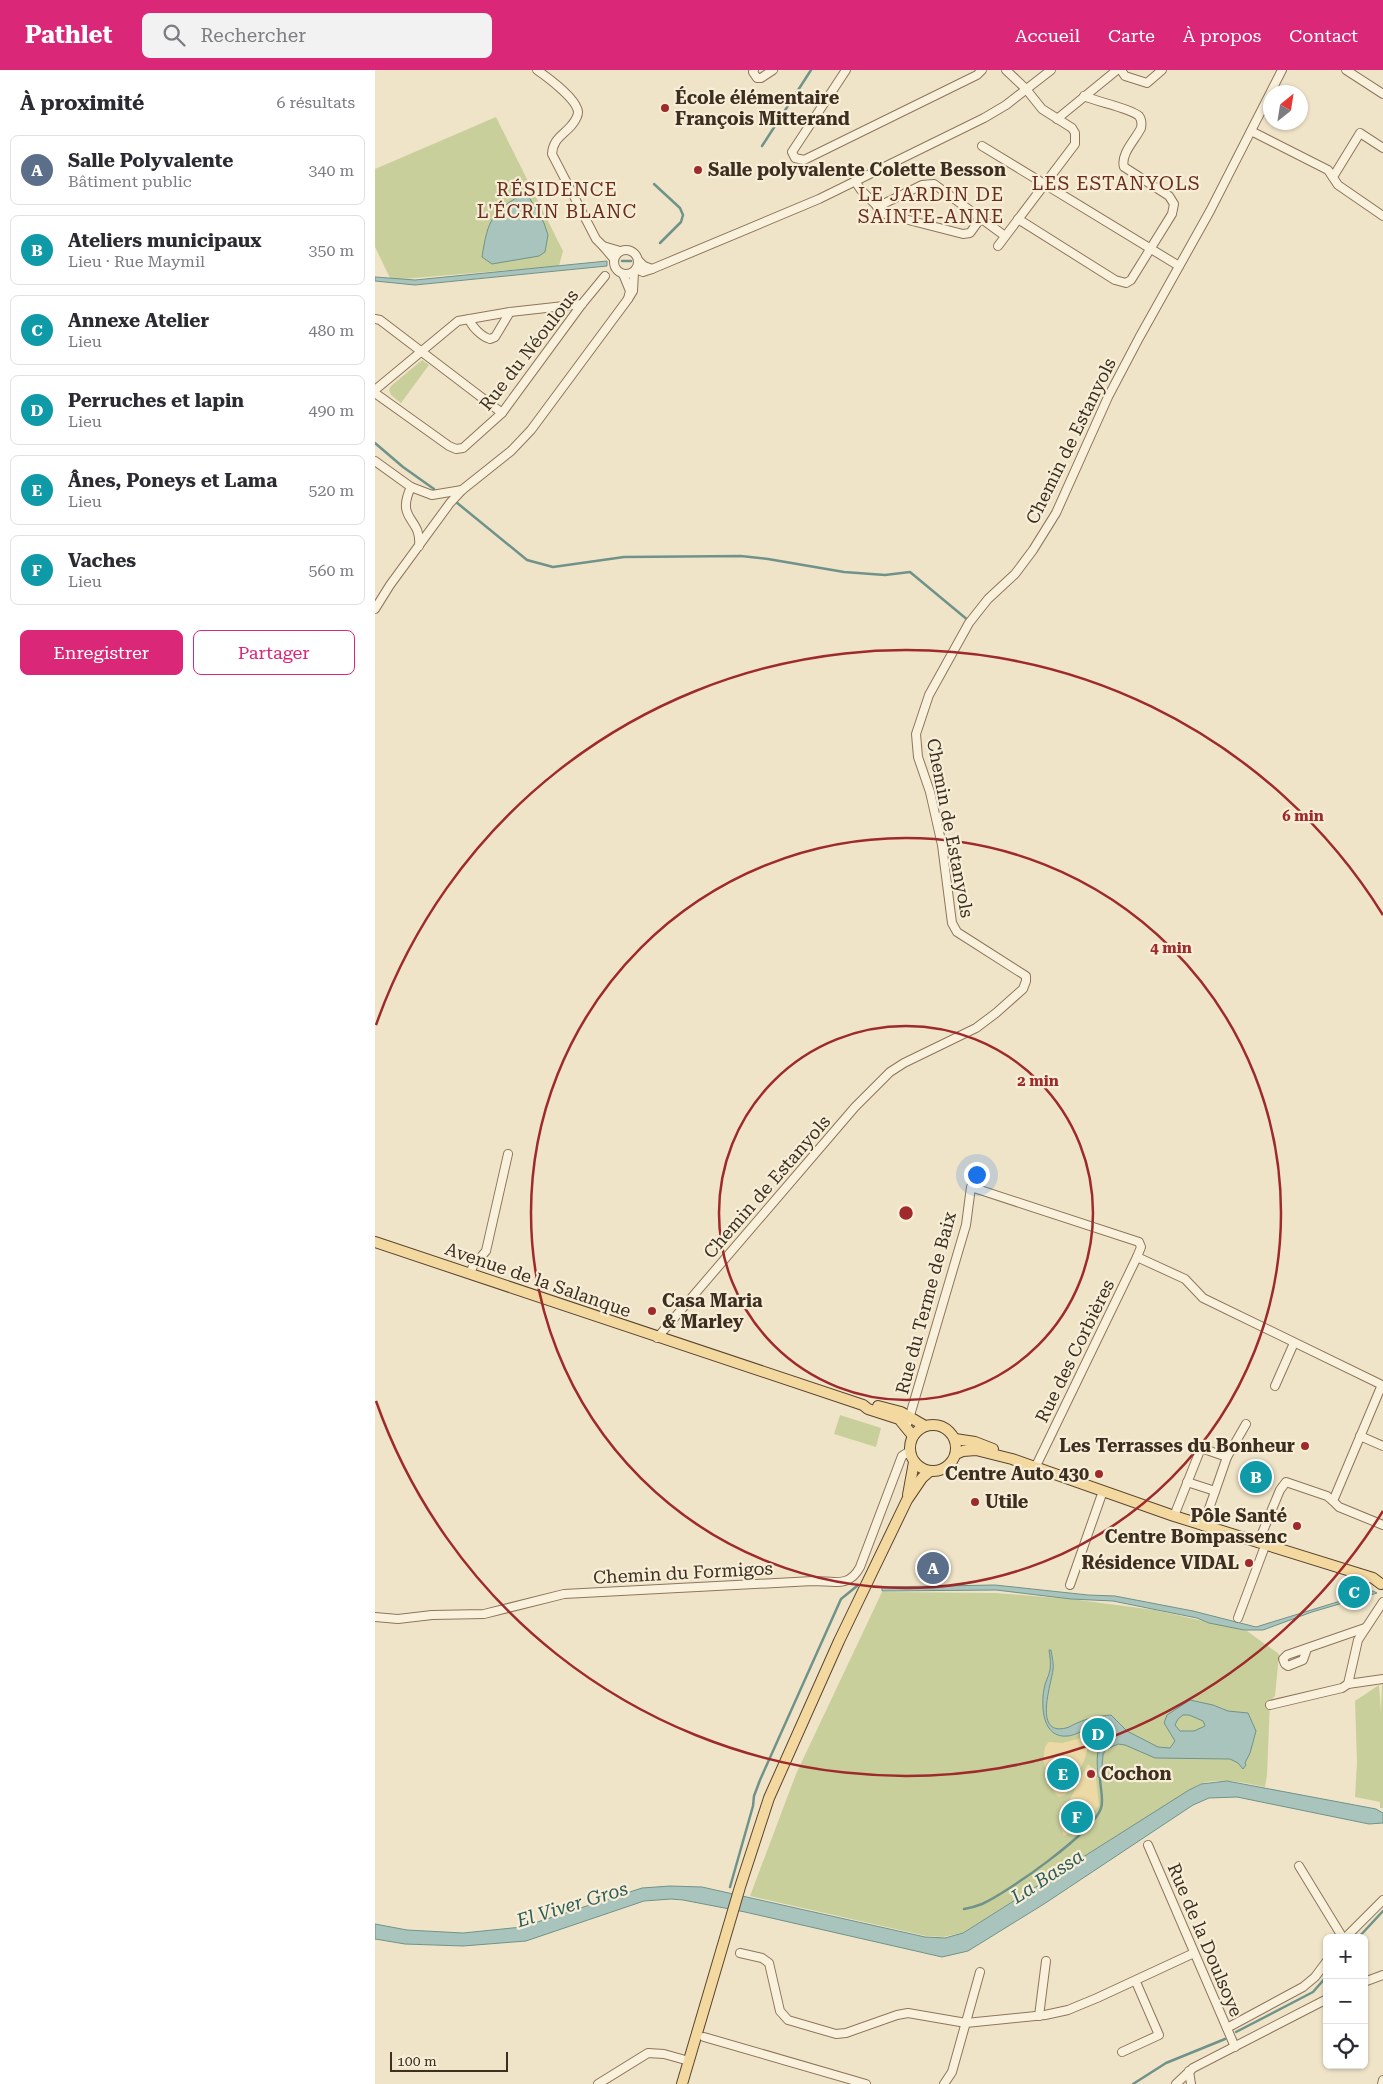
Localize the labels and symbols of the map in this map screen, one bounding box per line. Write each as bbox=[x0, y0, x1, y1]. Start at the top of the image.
north arrow bbox=[1263, 85, 1308, 130]
place label: École élémentaire François Mitterand bbox=[675, 86, 850, 129]
marker: École élémentaire François Mitterand bbox=[659, 102, 671, 114]
place label: Salle polyvalente Colette Besson bbox=[708, 159, 1006, 180]
marker: Salle polyvalente Colette Besson bbox=[692, 164, 704, 176]
district label: LES ESTANYOLS bbox=[1031, 172, 1201, 195]
district label: RÉSIDENCE L'ÉCRIN BLANC bbox=[477, 178, 637, 223]
district label: LE JARDIN DE SAINTE-ANNE bbox=[858, 183, 1004, 228]
street label: Rue du Néoulous bbox=[475, 285, 582, 414]
street label: Chemin de Estanyols bbox=[1021, 354, 1120, 527]
street label: Chemin de Estanyols bbox=[923, 736, 978, 919]
text: 6 min bbox=[1282, 807, 1324, 825]
text: 4 min bbox=[1150, 939, 1192, 957]
text: 2 min bbox=[1017, 1072, 1059, 1090]
street label: Chemin de Estanyols bbox=[699, 1111, 834, 1262]
your location bbox=[964, 1162, 990, 1188]
centre of rings bbox=[897, 1204, 915, 1222]
street label: Rue du Terme de Baix bbox=[891, 1209, 960, 1396]
street label: Avenue de la Salanque bbox=[442, 1238, 634, 1321]
street label: Rue des Corbières bbox=[1031, 1276, 1118, 1426]
place label: Casa Maria & Marley bbox=[662, 1290, 763, 1332]
marker: Casa Maria & Marley bbox=[646, 1305, 658, 1317]
place label: Les Terrasses du Bonheur bbox=[1059, 1435, 1295, 1456]
marker: Les Terrasses du Bonheur bbox=[1299, 1440, 1311, 1452]
pin: B bbox=[1240, 1458, 1272, 1496]
place label: Centre Auto 430 bbox=[945, 1463, 1089, 1484]
marker: Centre Auto 430 bbox=[1093, 1468, 1105, 1480]
place label: Utile bbox=[985, 1491, 1029, 1512]
marker: Utile bbox=[969, 1496, 981, 1508]
place label: Pôle Santé Centre Bompassenc bbox=[1105, 1505, 1287, 1547]
marker: Pôle Santé Centre Bompassenc bbox=[1291, 1520, 1303, 1532]
pin: A bbox=[917, 1549, 949, 1587]
place label: Résidence VIDAL bbox=[1081, 1552, 1239, 1573]
street label: Chemin du Formigos bbox=[593, 1557, 773, 1588]
marker: Résidence VIDAL bbox=[1243, 1557, 1255, 1569]
pin: C bbox=[1338, 1573, 1370, 1611]
pin: D bbox=[1082, 1715, 1114, 1753]
pin: E bbox=[1047, 1755, 1079, 1793]
place label: Cochon bbox=[1101, 1763, 1172, 1784]
marker: Cochon bbox=[1085, 1768, 1097, 1780]
pin: F bbox=[1061, 1798, 1093, 1836]
water label: La Bassa bbox=[1006, 1844, 1088, 1909]
street label: Rue de la Doulsoye bbox=[1164, 1860, 1247, 2020]
water label: El Viver Gros bbox=[513, 1877, 631, 1933]
scale bar bbox=[390, 2049, 507, 2072]

